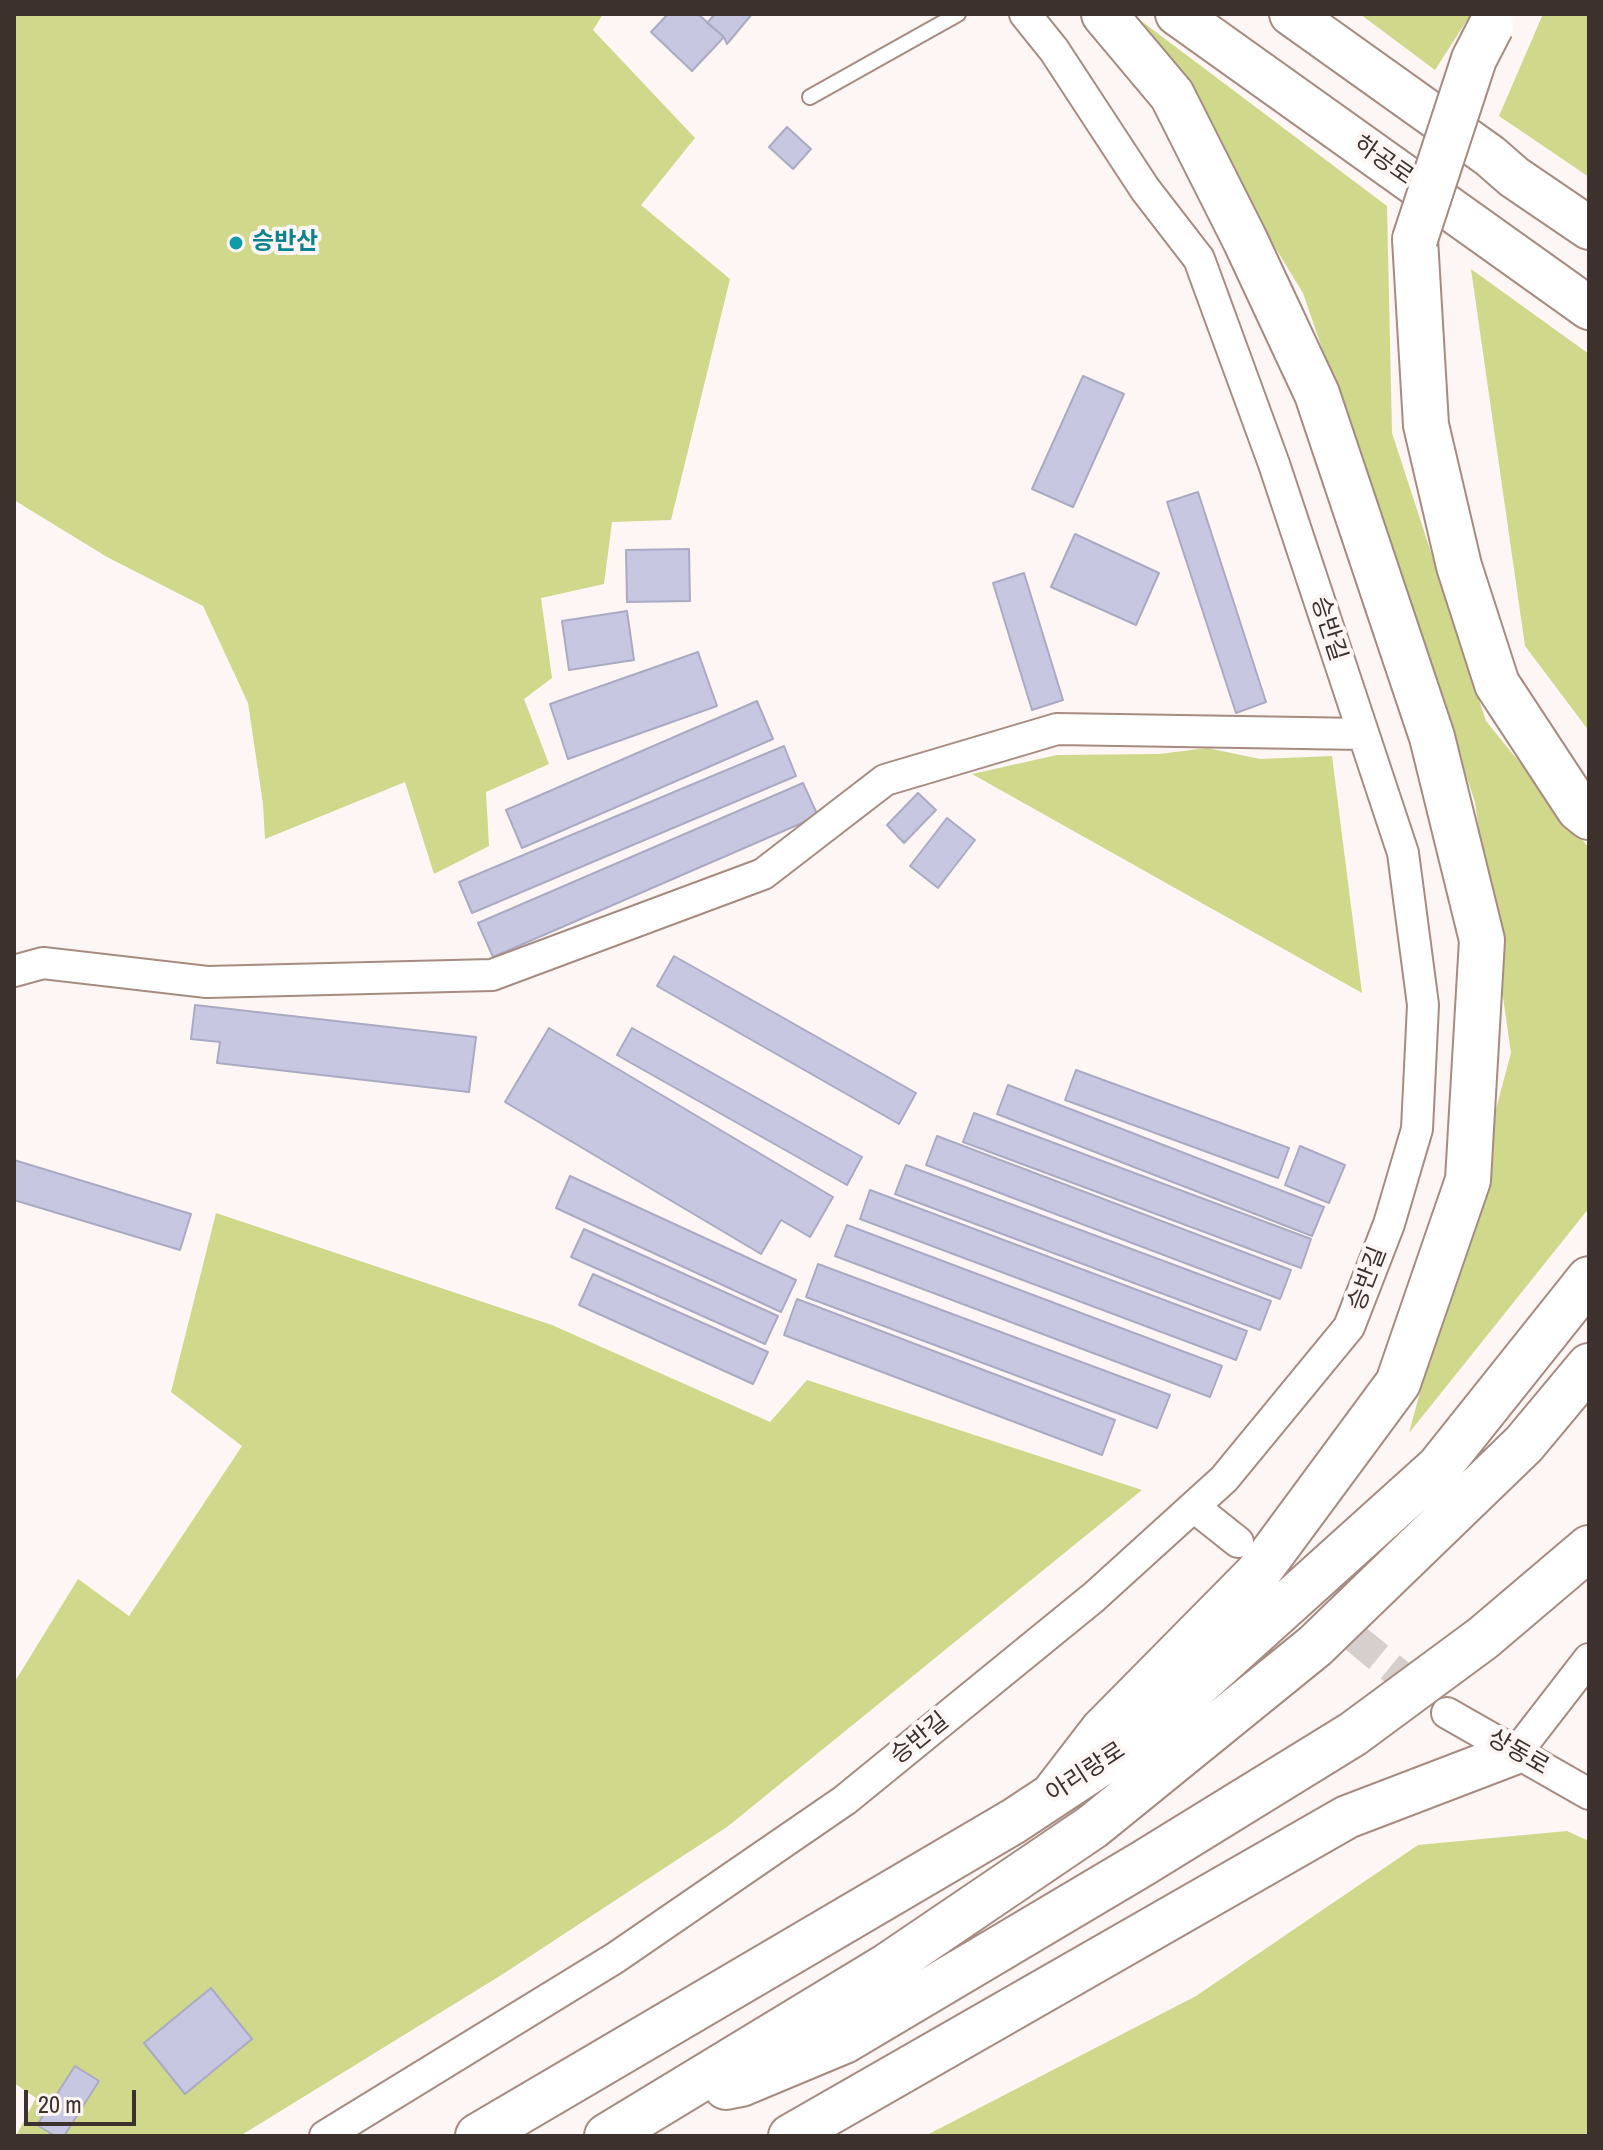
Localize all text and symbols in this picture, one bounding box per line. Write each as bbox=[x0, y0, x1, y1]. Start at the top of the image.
street label: 하공로 bbox=[1348, 130, 1418, 192]
place label: 승반산 bbox=[252, 229, 318, 257]
marker: 승반산 bbox=[227, 234, 245, 252]
street label: 승반길 bbox=[1304, 593, 1352, 665]
street label: 승반길 bbox=[1343, 1243, 1393, 1315]
street label: 승반길 bbox=[885, 1707, 955, 1771]
street label: 상동로 bbox=[1482, 1724, 1554, 1782]
street label: 아리랑로 bbox=[1041, 1737, 1131, 1809]
scale bar bbox=[28, 2074, 140, 2124]
text: 20 m bbox=[38, 2088, 82, 2120]

